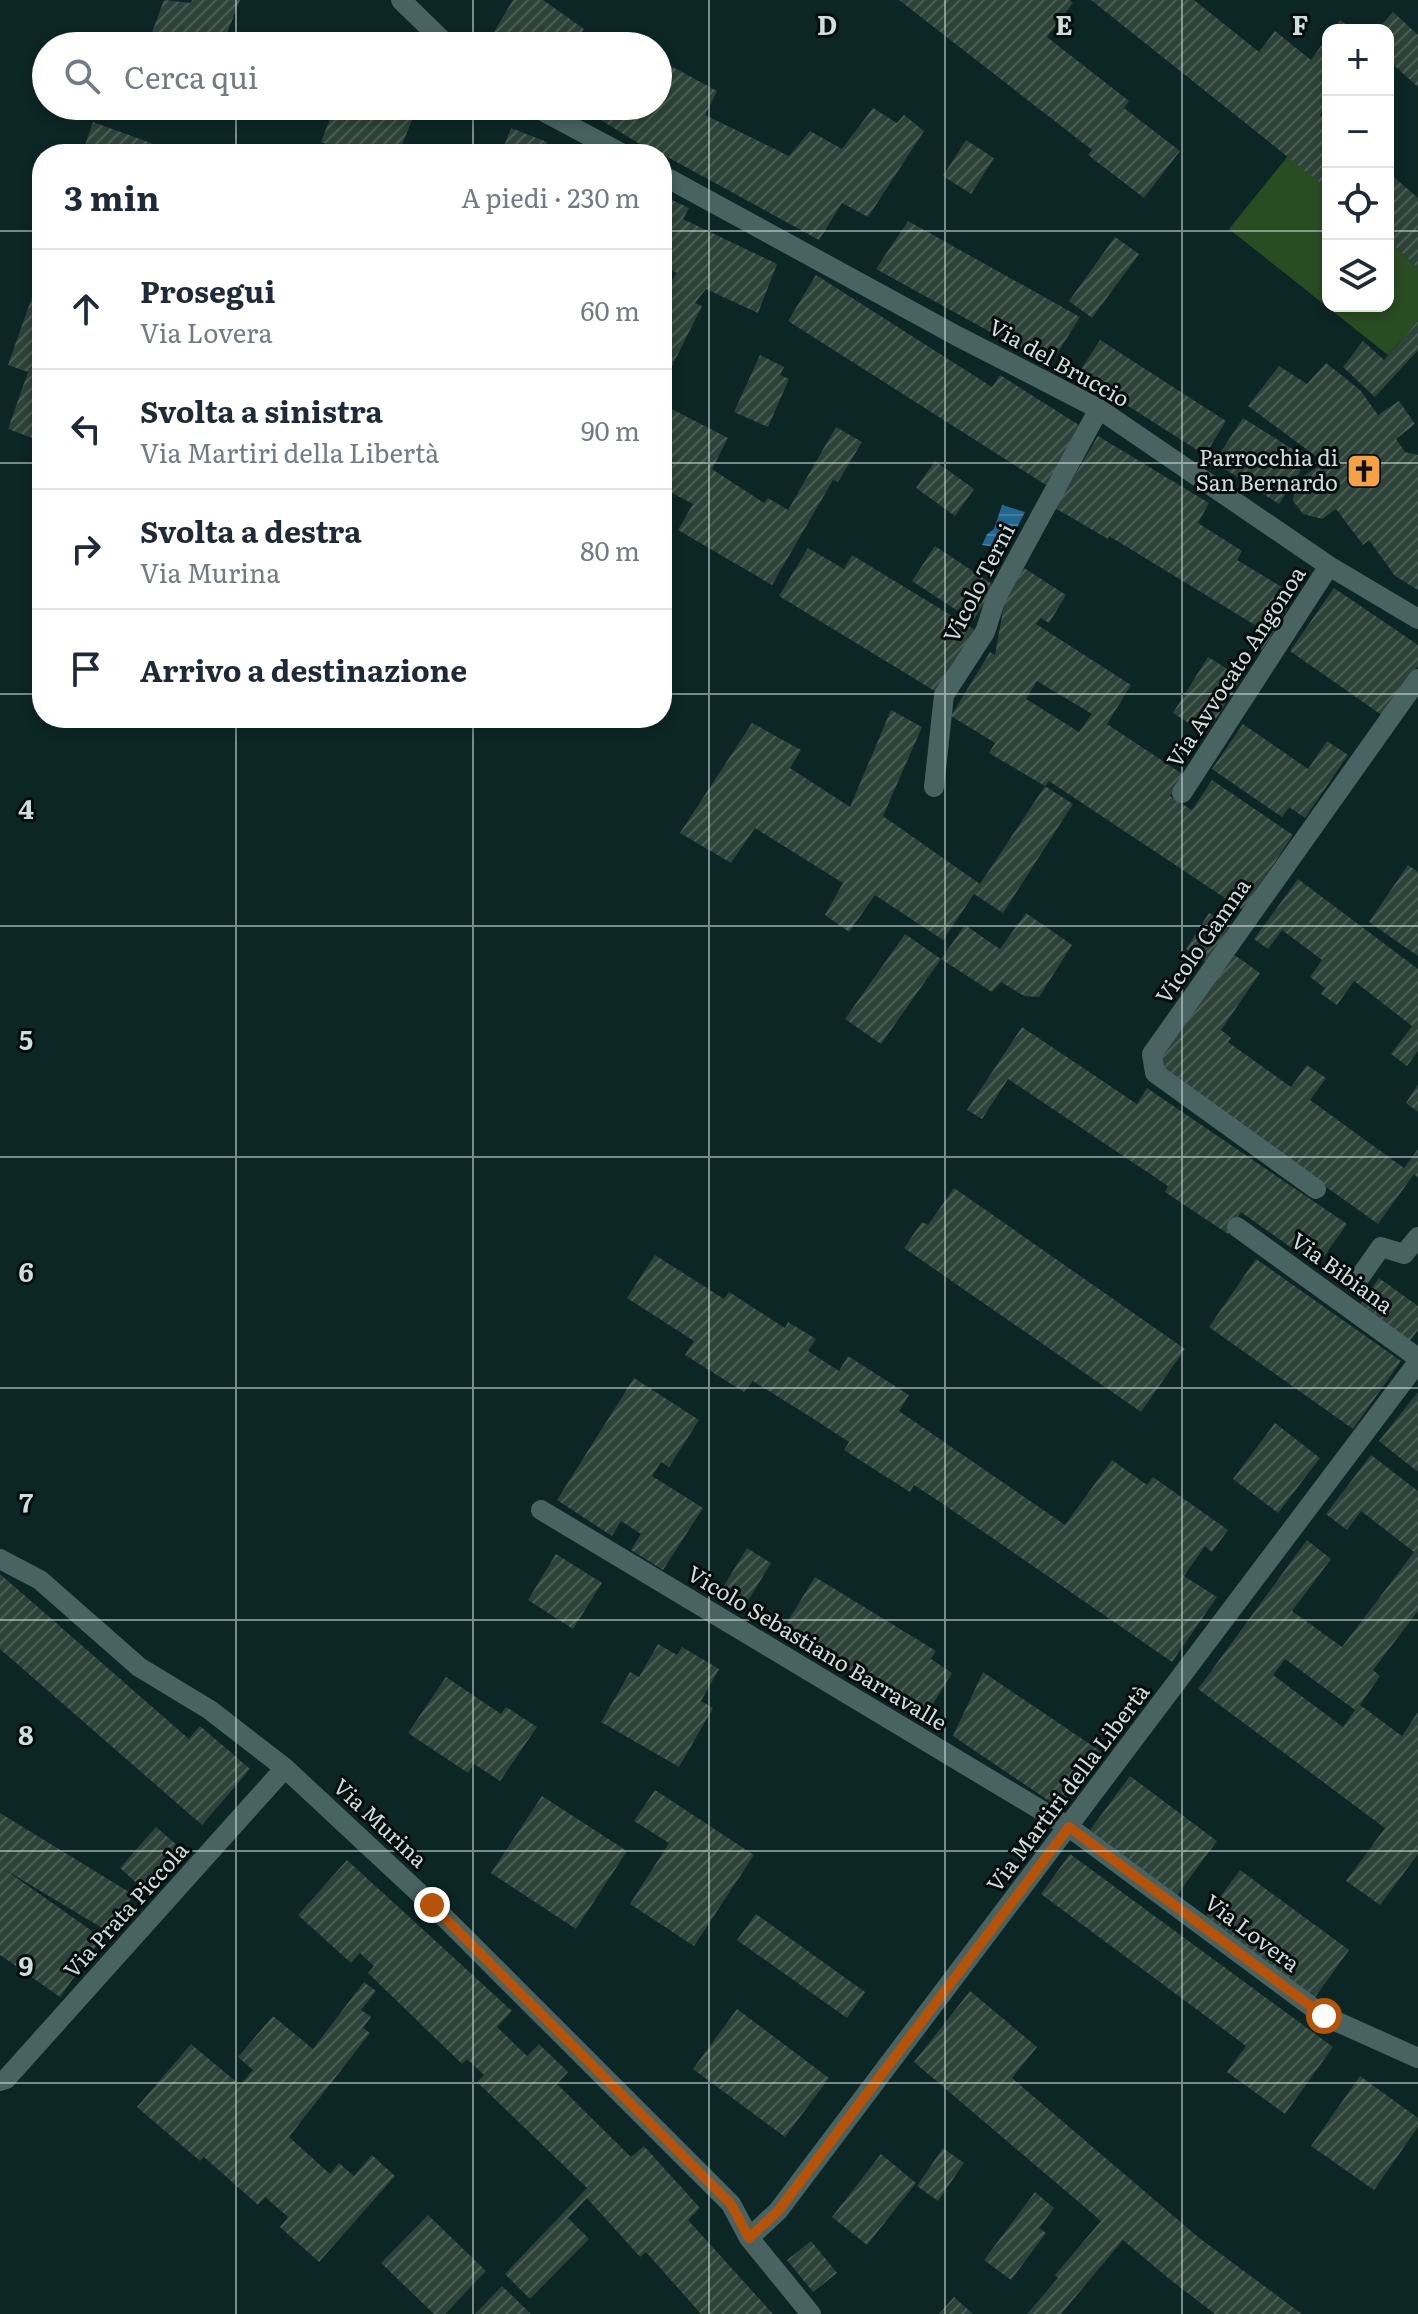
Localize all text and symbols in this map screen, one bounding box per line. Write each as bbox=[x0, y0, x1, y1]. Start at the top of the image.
text: D bbox=[817, 4, 837, 43]
text: E bbox=[1055, 4, 1073, 43]
text: F bbox=[1292, 4, 1308, 43]
map controls bbox=[1322, 24, 1394, 312]
button: + bbox=[1322, 24, 1394, 96]
search box bbox=[32, 32, 672, 120]
icon: search bbox=[60, 54, 104, 98]
text: Cerca qui bbox=[124, 54, 258, 98]
button: − bbox=[1322, 96, 1394, 168]
button: locate bbox=[1322, 168, 1394, 240]
text: 3 min bbox=[64, 171, 160, 221]
text: A piedi · 230 m bbox=[461, 177, 640, 216]
button: layers bbox=[1322, 240, 1394, 312]
text: Prosegui bbox=[140, 268, 275, 312]
icon: ahead bbox=[64, 287, 108, 331]
text: 60 m bbox=[581, 290, 640, 329]
street label: Via del Bruccio bbox=[983, 309, 1136, 414]
text: Via Lovera bbox=[140, 312, 272, 351]
text: Svolta a sinistra bbox=[140, 388, 383, 432]
icon: left bbox=[64, 407, 108, 451]
text: 90 m bbox=[581, 410, 640, 449]
text: Via Martiri della Libertà bbox=[140, 432, 439, 471]
place label: Parrocchia di San Bernardo bbox=[1196, 440, 1338, 498]
church icon: Parrocchia di San Bernardo bbox=[1345, 452, 1383, 490]
text: Svolta a destra bbox=[140, 508, 362, 552]
street label: Vicolo Terni bbox=[934, 517, 1022, 647]
icon: right bbox=[64, 527, 108, 571]
text: 80 m bbox=[580, 530, 640, 569]
text: Via Murina bbox=[140, 552, 280, 591]
street label: Via Avvocato Angonoa bbox=[1157, 559, 1312, 773]
icon: arrive bbox=[64, 647, 108, 691]
text: Arrivo a destinazione bbox=[140, 647, 467, 691]
text: 4 bbox=[18, 788, 34, 827]
street label: Vicolo Gamna bbox=[1146, 870, 1257, 1010]
text: 5 bbox=[19, 1019, 33, 1058]
street label: Via Bibiana bbox=[1285, 1223, 1401, 1320]
text: 6 bbox=[18, 1251, 34, 1290]
text: 7 bbox=[19, 1482, 33, 1521]
street label: Vicolo Sebastiano Barravalle bbox=[682, 1556, 954, 1738]
street label: Via Martiri della Libertà bbox=[977, 1676, 1156, 1898]
text: 8 bbox=[18, 1714, 34, 1753]
street label: Via Murina bbox=[326, 1769, 436, 1874]
street label: Via Prata Piccola bbox=[55, 1833, 195, 1984]
street label: Via Lovera bbox=[1198, 1885, 1308, 1979]
route end bbox=[414, 1887, 450, 1923]
text: 9 bbox=[19, 1945, 34, 1984]
route start bbox=[1306, 1998, 1342, 2034]

